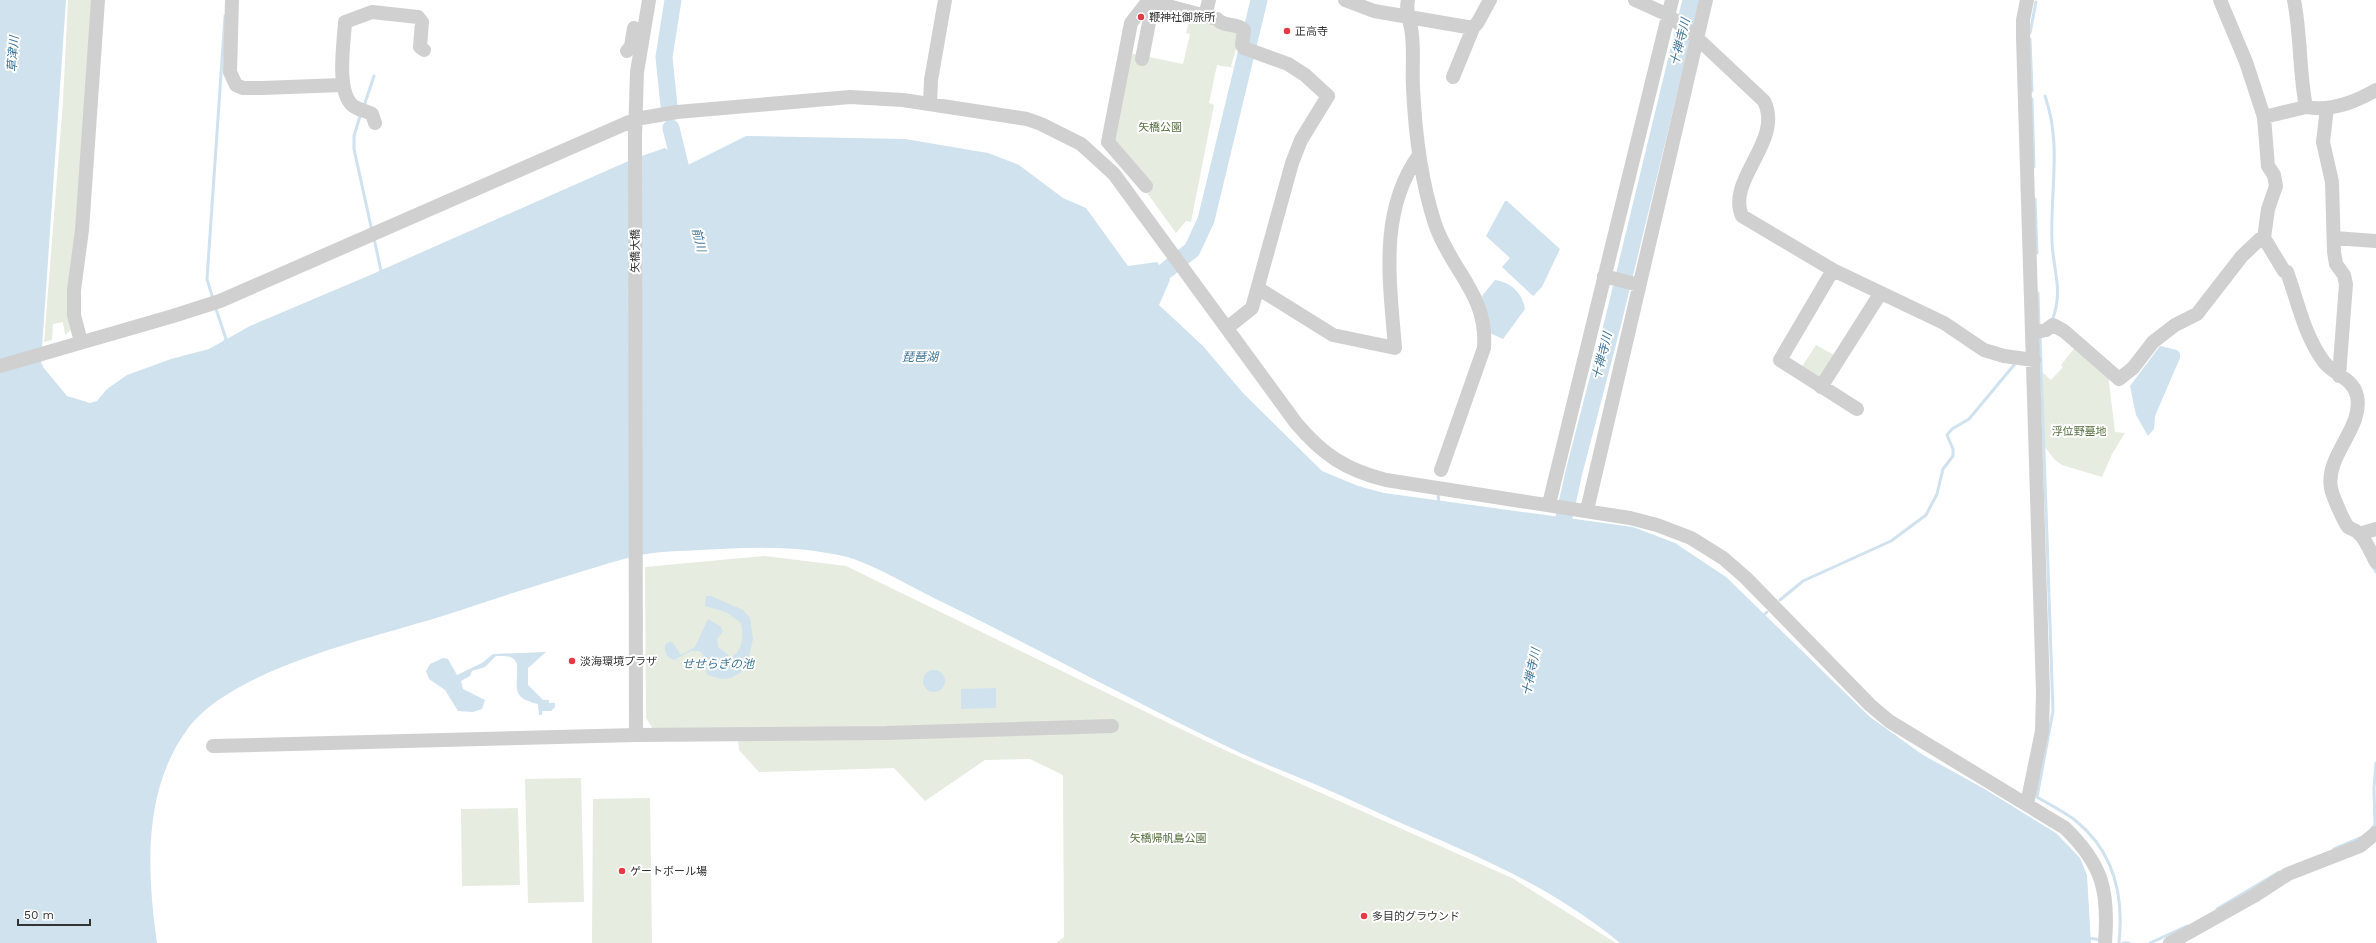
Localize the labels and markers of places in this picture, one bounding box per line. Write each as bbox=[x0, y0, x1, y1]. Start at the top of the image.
place label: 鞭神社御旅所 bbox=[1149, 11, 1216, 24]
marker: 鞭神社御旅所 bbox=[1136, 12, 1146, 22]
place label: 正高寺 bbox=[1295, 25, 1328, 38]
marker: 正高寺 bbox=[1282, 26, 1292, 36]
place label: 淡海環境プラザ bbox=[580, 655, 657, 668]
marker: 淡海環境プラザ bbox=[567, 656, 577, 666]
place label: ゲートボール場 bbox=[630, 865, 707, 878]
marker: ゲートボール場 bbox=[617, 866, 627, 876]
place label: 多目的グラウンド bbox=[1372, 910, 1460, 923]
marker: 多目的グラウンド bbox=[1359, 911, 1369, 921]

